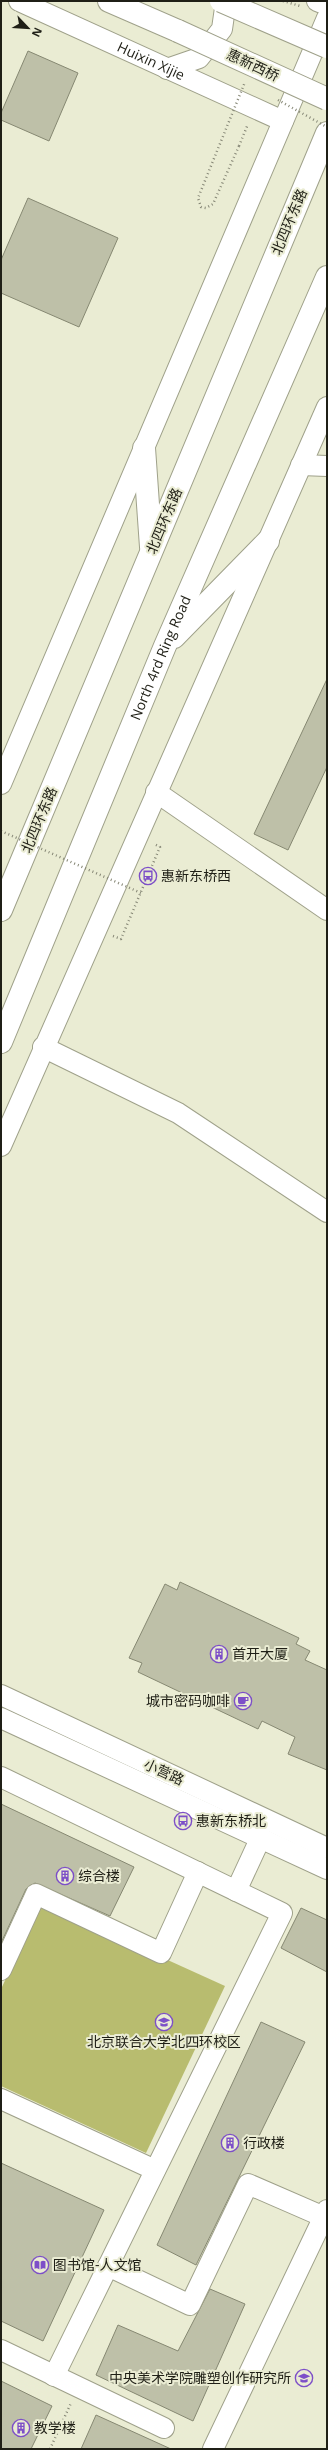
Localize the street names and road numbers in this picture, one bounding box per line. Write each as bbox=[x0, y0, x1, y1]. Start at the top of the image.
street label: Huixin Xijie bbox=[114, 37, 188, 84]
street label: 惠新西桥 bbox=[224, 44, 283, 85]
street label: 北四环东路 bbox=[266, 186, 311, 258]
street label: 北四环东路 bbox=[141, 485, 186, 557]
street label: North 4rd Ring Road bbox=[125, 592, 195, 723]
street label: 北四环东路 bbox=[16, 784, 61, 856]
street label: 小营路 bbox=[141, 1754, 187, 1789]

